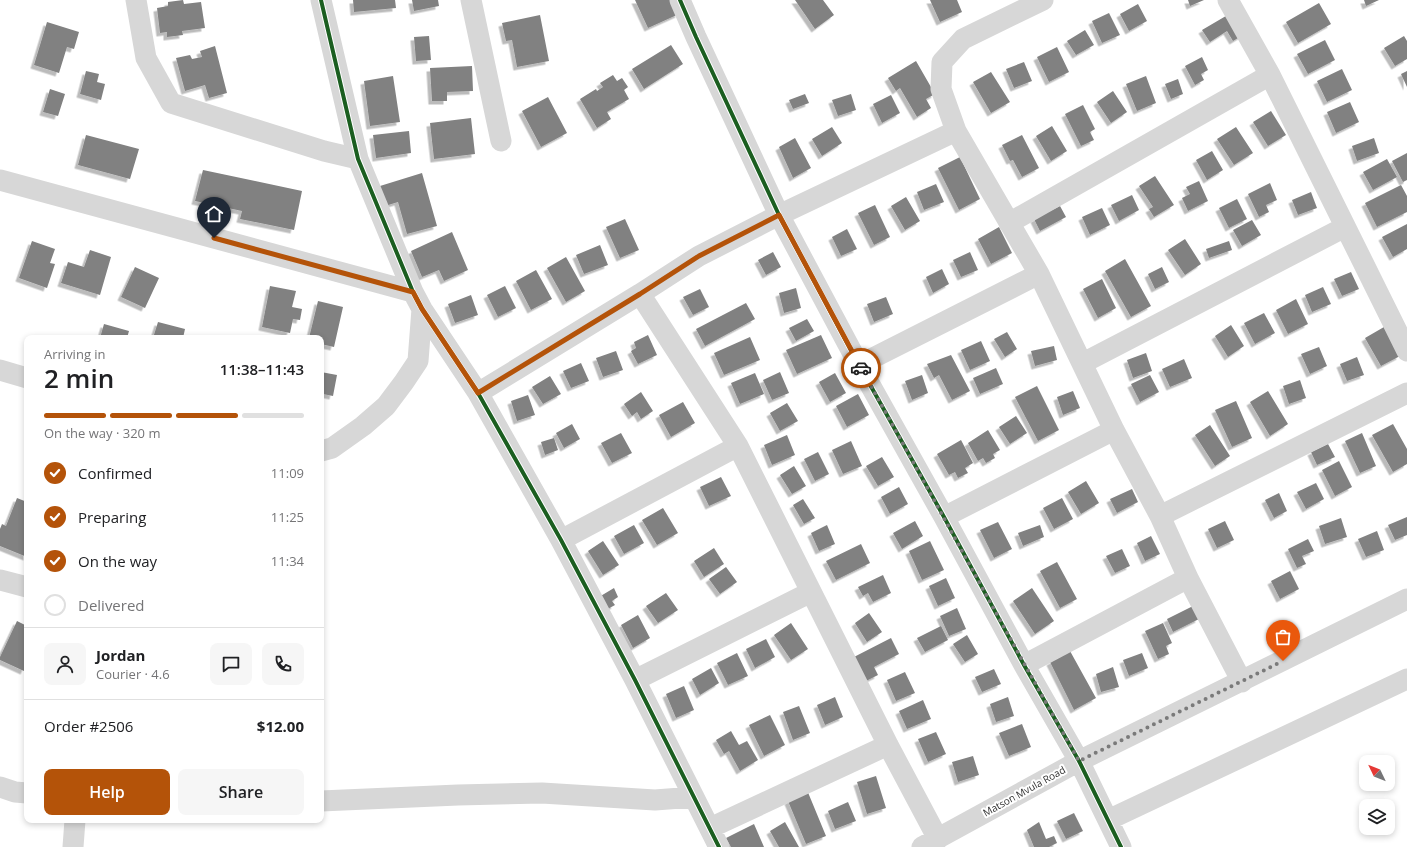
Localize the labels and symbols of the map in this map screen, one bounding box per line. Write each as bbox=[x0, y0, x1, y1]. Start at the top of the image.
pin bbox=[197, 197, 231, 238]
courier bbox=[841, 348, 881, 388]
pin bbox=[1266, 620, 1300, 661]
north arrow bbox=[1359, 755, 1395, 791]
street label: Matson Mvula Road bbox=[980, 763, 1068, 819]

